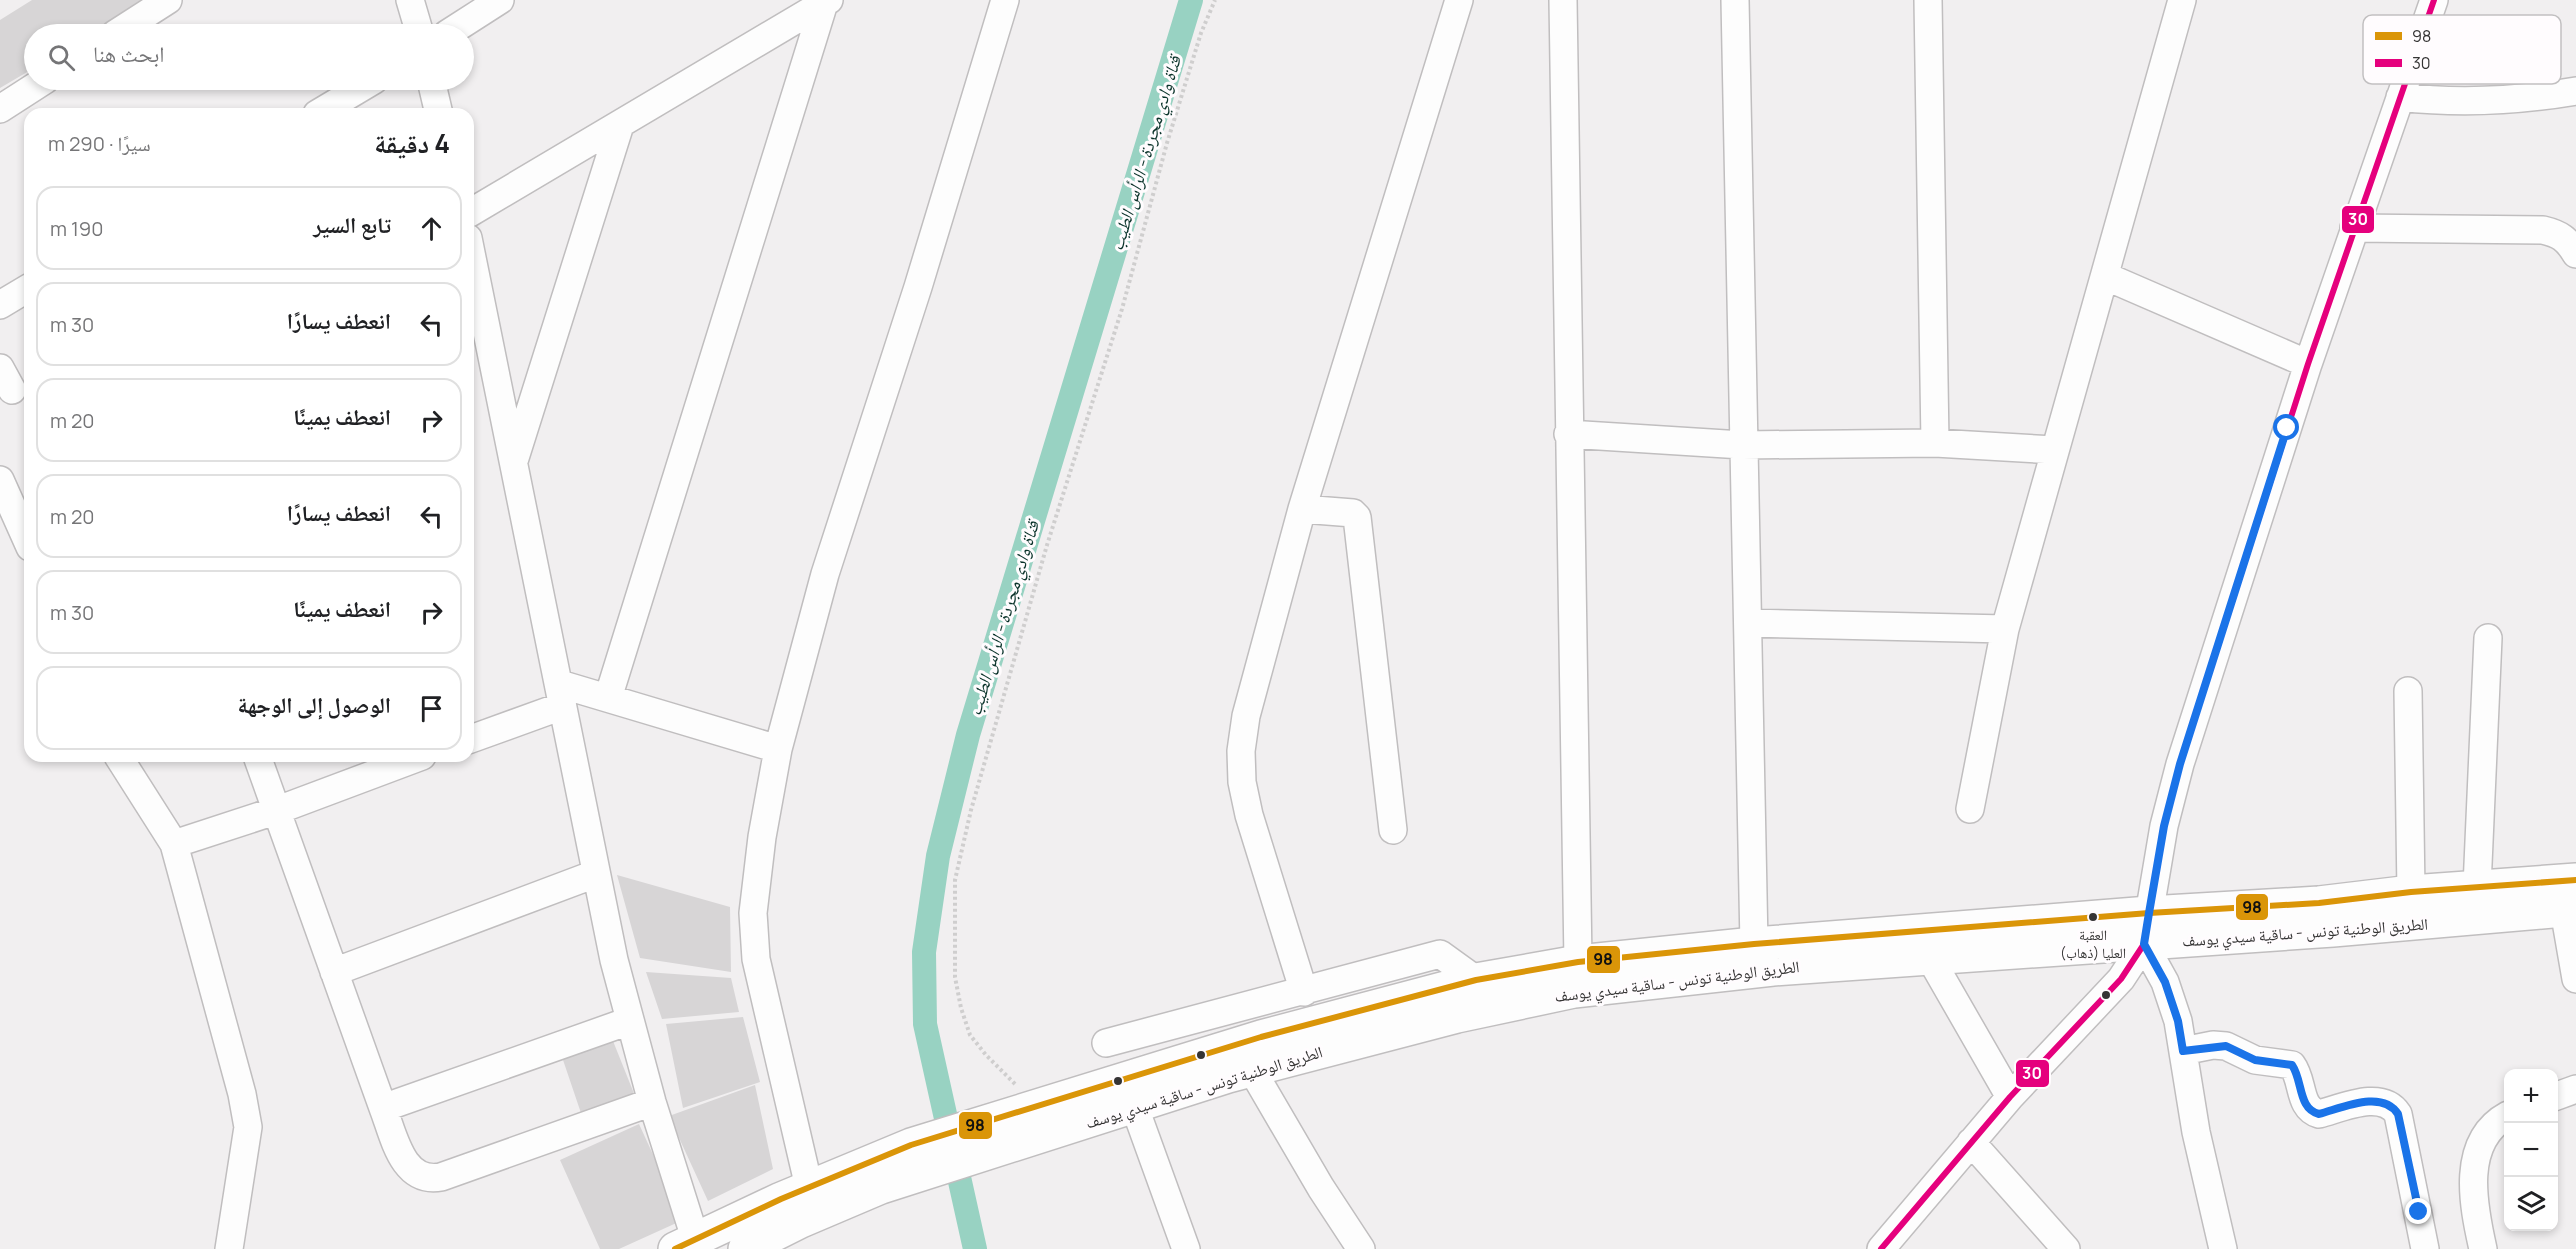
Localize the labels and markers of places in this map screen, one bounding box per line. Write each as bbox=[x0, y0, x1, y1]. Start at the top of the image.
marker: العقبة العليا (ذهاب) bbox=[2087, 911, 2099, 923]
place label: العقبة العليا (ذهاب) bbox=[2060, 925, 2126, 962]
unlabelled marker bbox=[2100, 989, 2112, 1001]
unlabelled marker bbox=[1195, 1049, 1207, 1061]
unlabelled marker bbox=[1112, 1075, 1124, 1087]

